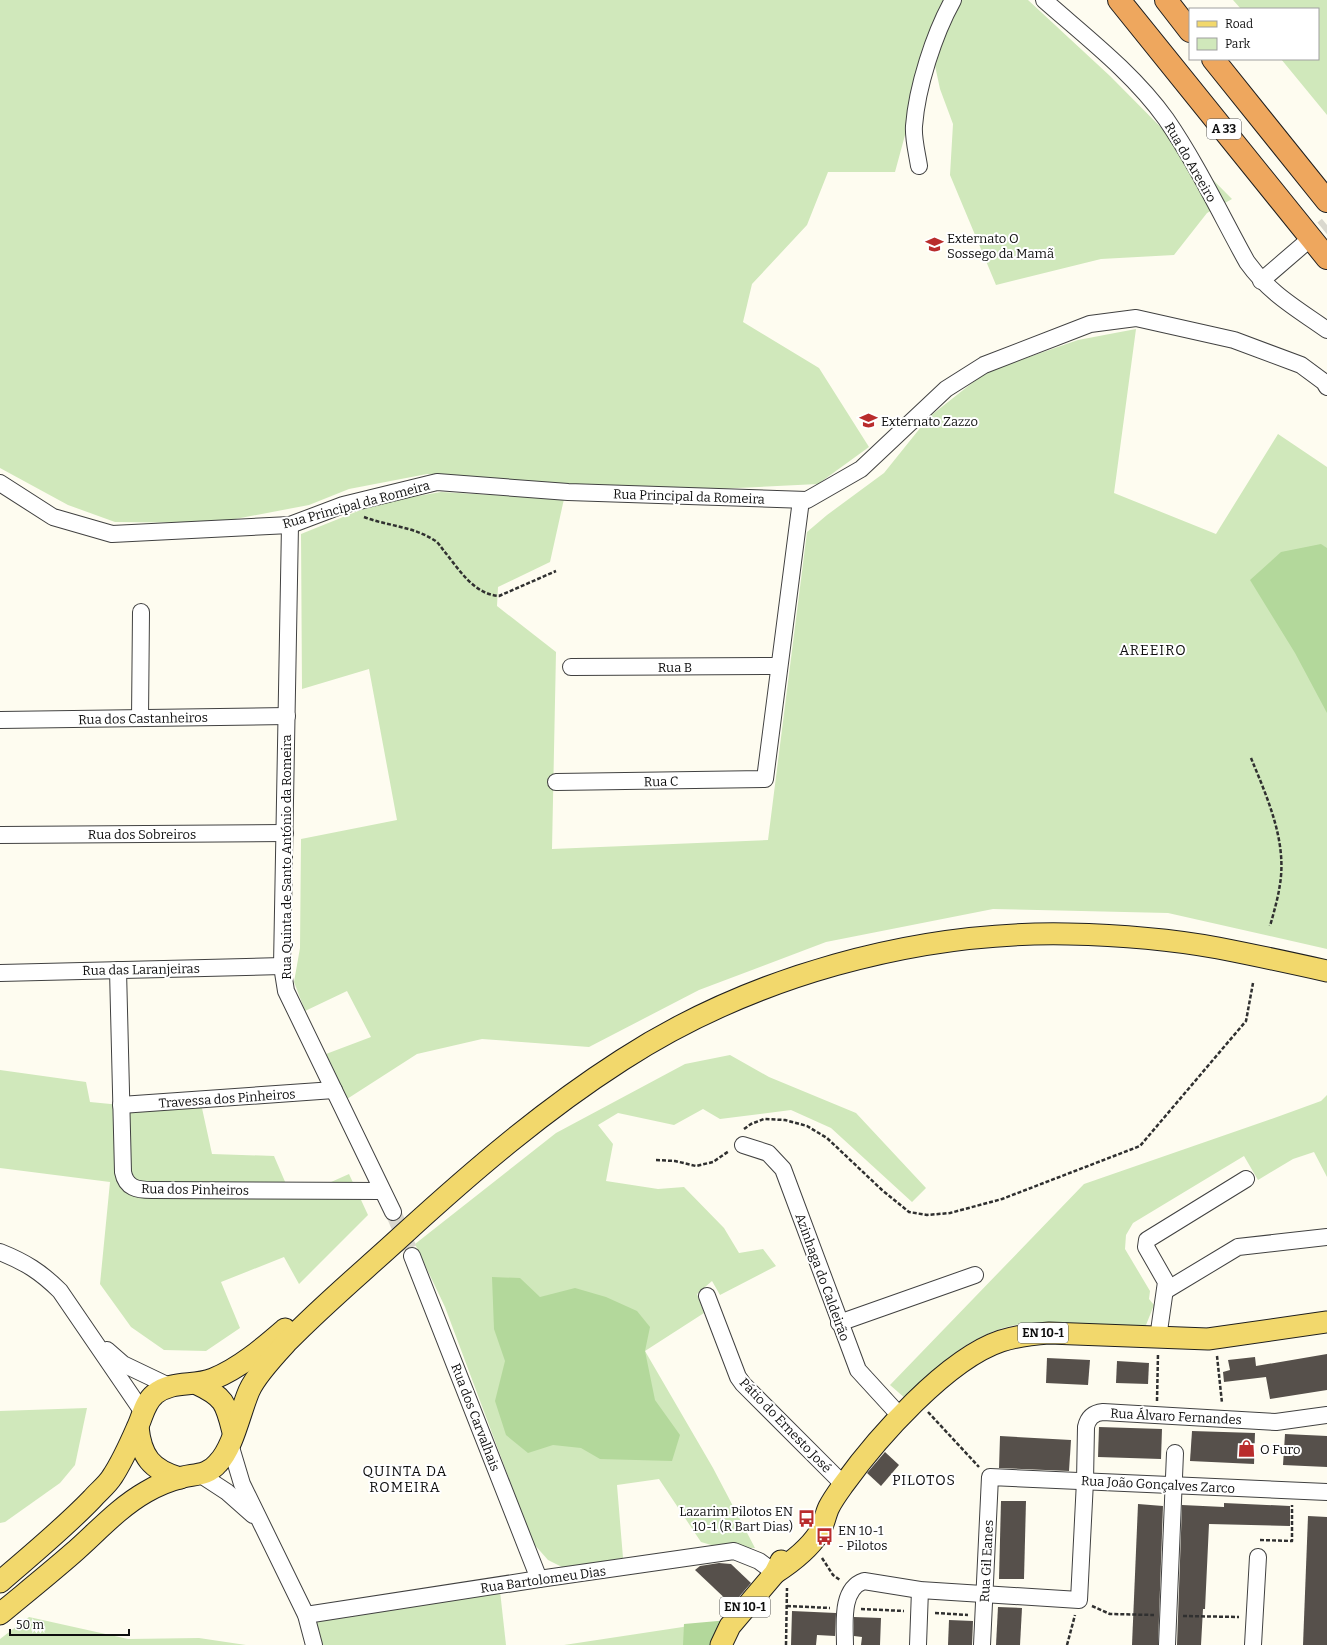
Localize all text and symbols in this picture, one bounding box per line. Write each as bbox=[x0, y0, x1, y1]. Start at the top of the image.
legend bbox=[1189, 8, 1319, 60]
text: Road bbox=[1225, 17, 1253, 31]
text: Park bbox=[1225, 37, 1251, 51]
road number: A 33 bbox=[1207, 119, 1241, 139]
street label: Rua do Areeiro bbox=[1162, 120, 1219, 205]
place label: Externato O Sossego da Mamã bbox=[947, 231, 1054, 261]
school or university icon: Externato O Sossego da Mamã bbox=[924, 235, 944, 255]
school or university icon: Externato Zazzo bbox=[858, 411, 878, 431]
place label: Externato Zazzo bbox=[881, 414, 978, 429]
street label: Rua Principal da Romeira bbox=[281, 478, 431, 531]
street label: Rua Principal da Romeira bbox=[613, 486, 765, 507]
district label: AREEIRO bbox=[1119, 642, 1187, 659]
street label: Rua B bbox=[658, 660, 692, 675]
street label: Rua dos Castanheiros bbox=[78, 710, 208, 727]
street label: Rua Quinta de Santo António da Romeira bbox=[279, 734, 294, 980]
street label: Rua C bbox=[644, 774, 678, 789]
street label: Rua dos Sobreiros bbox=[88, 827, 196, 842]
street label: Rua das Laranjeiras bbox=[82, 961, 200, 978]
street label: Travessa dos Pinheiros bbox=[158, 1086, 296, 1111]
street label: Rua dos Pinheiros bbox=[141, 1181, 249, 1198]
street label: Azinhaga do Caldeirão bbox=[792, 1211, 853, 1343]
road number: EN 10-1 bbox=[1018, 1323, 1068, 1343]
street label: Rua dos Carvalhais bbox=[448, 1361, 503, 1473]
street label: Pátio do Ernesto José bbox=[737, 1375, 835, 1476]
street label: Rua Álvaro Fernandes bbox=[1110, 1406, 1242, 1427]
shop icon: O Furo bbox=[1237, 1439, 1257, 1459]
place label: O Furo bbox=[1260, 1442, 1300, 1457]
district label: QUINTA DA ROMEIRA bbox=[362, 1463, 448, 1496]
district label: PILOTOS bbox=[892, 1472, 956, 1489]
street label: Rua João Gonçalves Zarco bbox=[1081, 1473, 1235, 1496]
place label: Lazarim Pilotos EN 10-1 (R Bart Dias) bbox=[679, 1504, 793, 1534]
bus stop icon: Lazarim Pilotos EN 10-1 (R Bart Dias) bbox=[796, 1508, 816, 1528]
street label: Rua Gil Eanes bbox=[977, 1519, 996, 1603]
place label: EN 10-1 - Pilotos bbox=[838, 1523, 888, 1553]
bus stop icon: EN 10-1 - Pilotos bbox=[815, 1527, 835, 1547]
street label: Rua Bartolomeu Dias bbox=[479, 1563, 607, 1596]
road number: EN 10-1 bbox=[720, 1597, 770, 1617]
scale bar bbox=[10, 1611, 129, 1637]
text: 50 m bbox=[16, 1618, 45, 1632]

